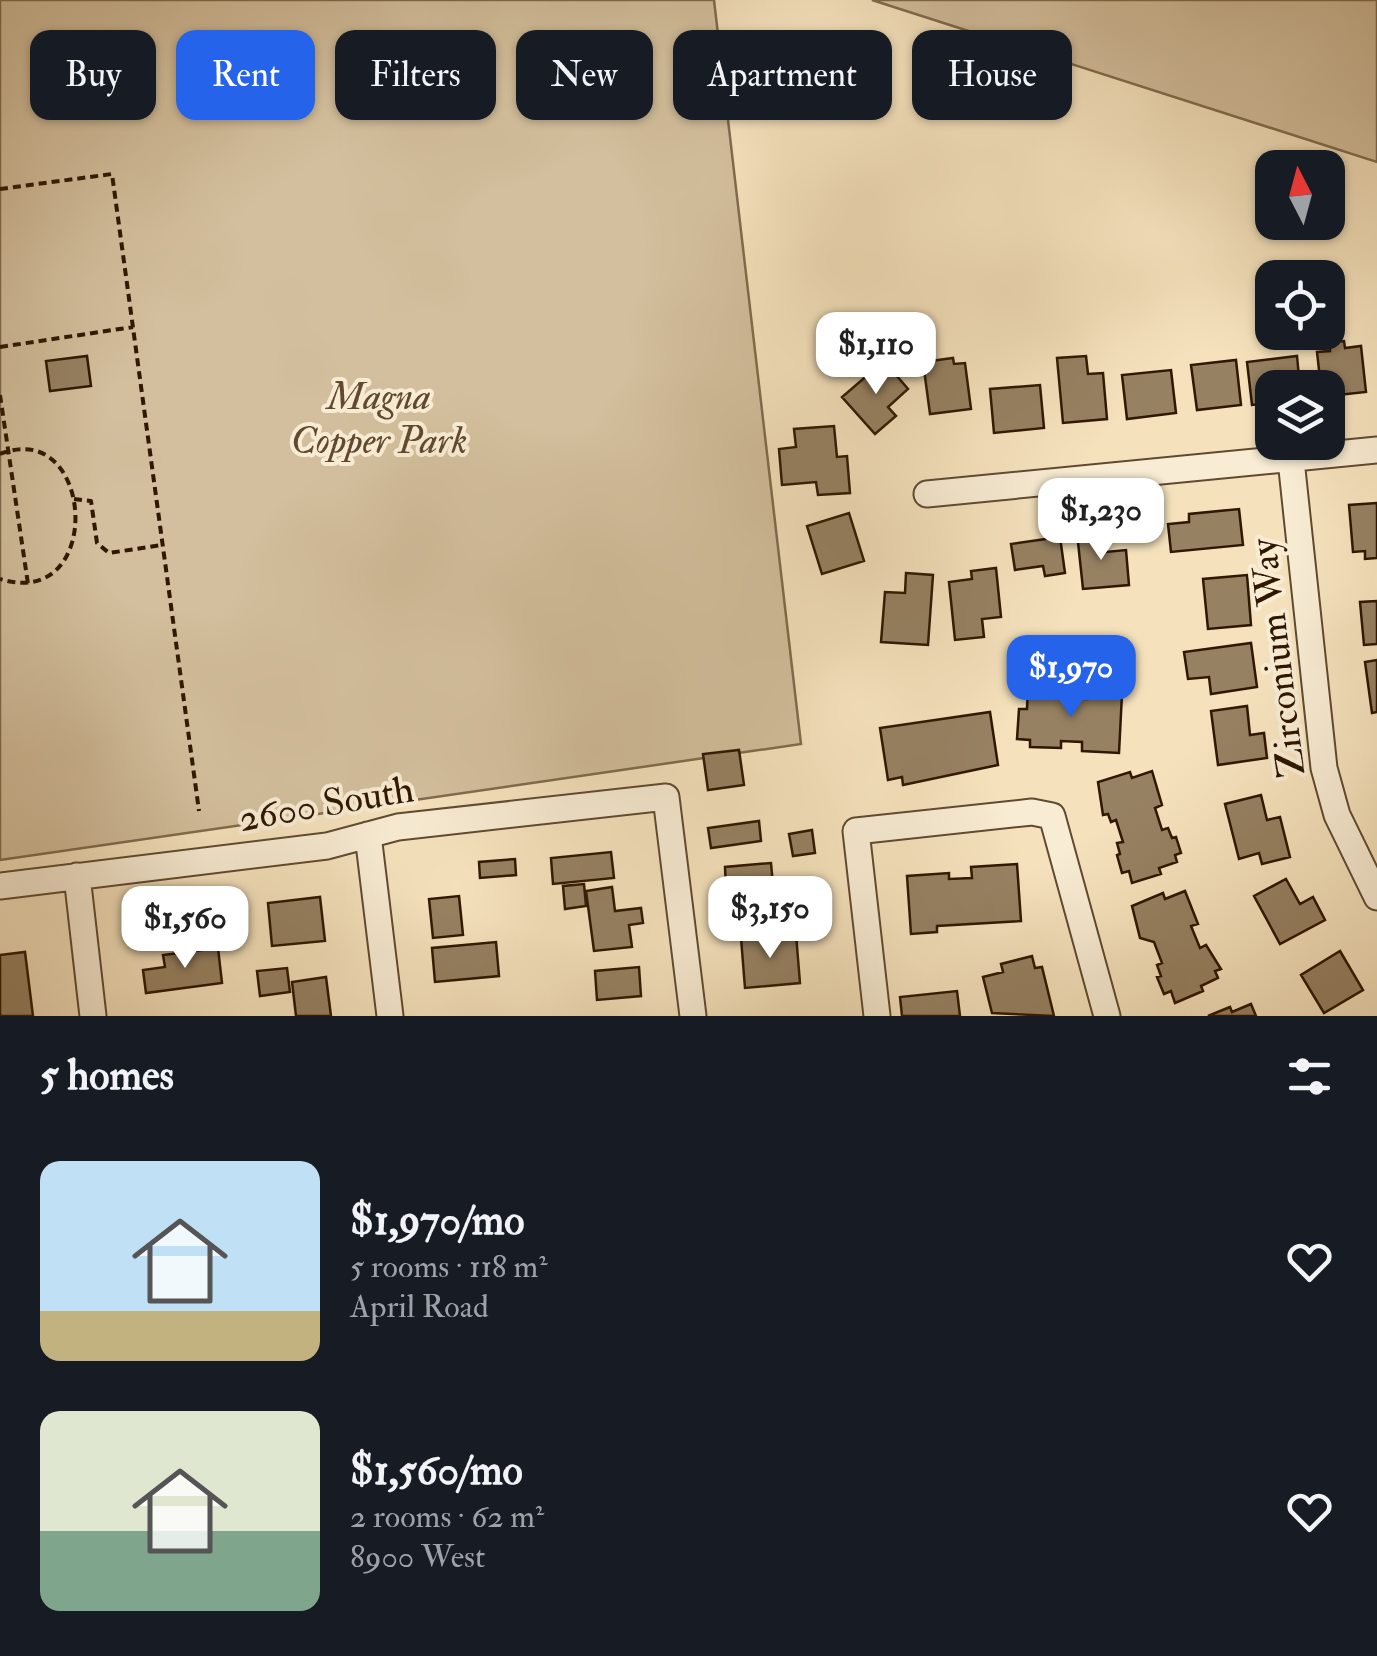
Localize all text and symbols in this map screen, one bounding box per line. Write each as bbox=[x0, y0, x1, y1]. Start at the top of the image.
chip: Buy bbox=[30, 30, 156, 120]
chip: Rent bbox=[176, 30, 315, 120]
chip: Filters bbox=[335, 30, 496, 120]
chip: New bbox=[516, 30, 653, 120]
chip: Apartment bbox=[673, 30, 892, 120]
chip: House bbox=[912, 30, 1072, 120]
north arrow bbox=[1255, 150, 1345, 240]
map controls bbox=[1255, 150, 1345, 460]
button: locate bbox=[1255, 260, 1345, 350]
pin: $1,110 bbox=[795, 312, 957, 397]
text: $1,110 bbox=[838, 324, 914, 364]
button: layers bbox=[1255, 370, 1345, 460]
park label: Magna Copper Park bbox=[291, 373, 467, 465]
pin: $1,230 bbox=[1020, 478, 1182, 563]
text: $1,230 bbox=[1060, 490, 1142, 530]
street label: Zirconium Way bbox=[1239, 535, 1316, 780]
pin: $1,970 bbox=[990, 635, 1152, 720]
text: $1,970 bbox=[1029, 647, 1113, 687]
street label: 2600 South bbox=[235, 765, 417, 843]
pin: $3,150 bbox=[689, 876, 851, 961]
pin: $1,560 bbox=[104, 886, 266, 971]
text: $3,150 bbox=[730, 888, 810, 928]
text: $1,560 bbox=[143, 898, 227, 938]
icon: filters bbox=[1282, 1049, 1337, 1104]
text: 5 homes bbox=[40, 1050, 174, 1102]
text: $1,970/mo bbox=[350, 1195, 525, 1247]
icon: home bbox=[120, 1201, 240, 1321]
icon: heart bbox=[1282, 1234, 1337, 1289]
text: 5 rooms · 118 m² bbox=[350, 1247, 547, 1287]
text: April Road bbox=[350, 1287, 489, 1327]
text: $1,560/mo bbox=[350, 1445, 523, 1497]
icon: home bbox=[120, 1451, 240, 1571]
icon: heart bbox=[1282, 1484, 1337, 1539]
text: 2 rooms · 62 m² bbox=[350, 1497, 544, 1537]
text: 8900 West bbox=[350, 1537, 485, 1577]

